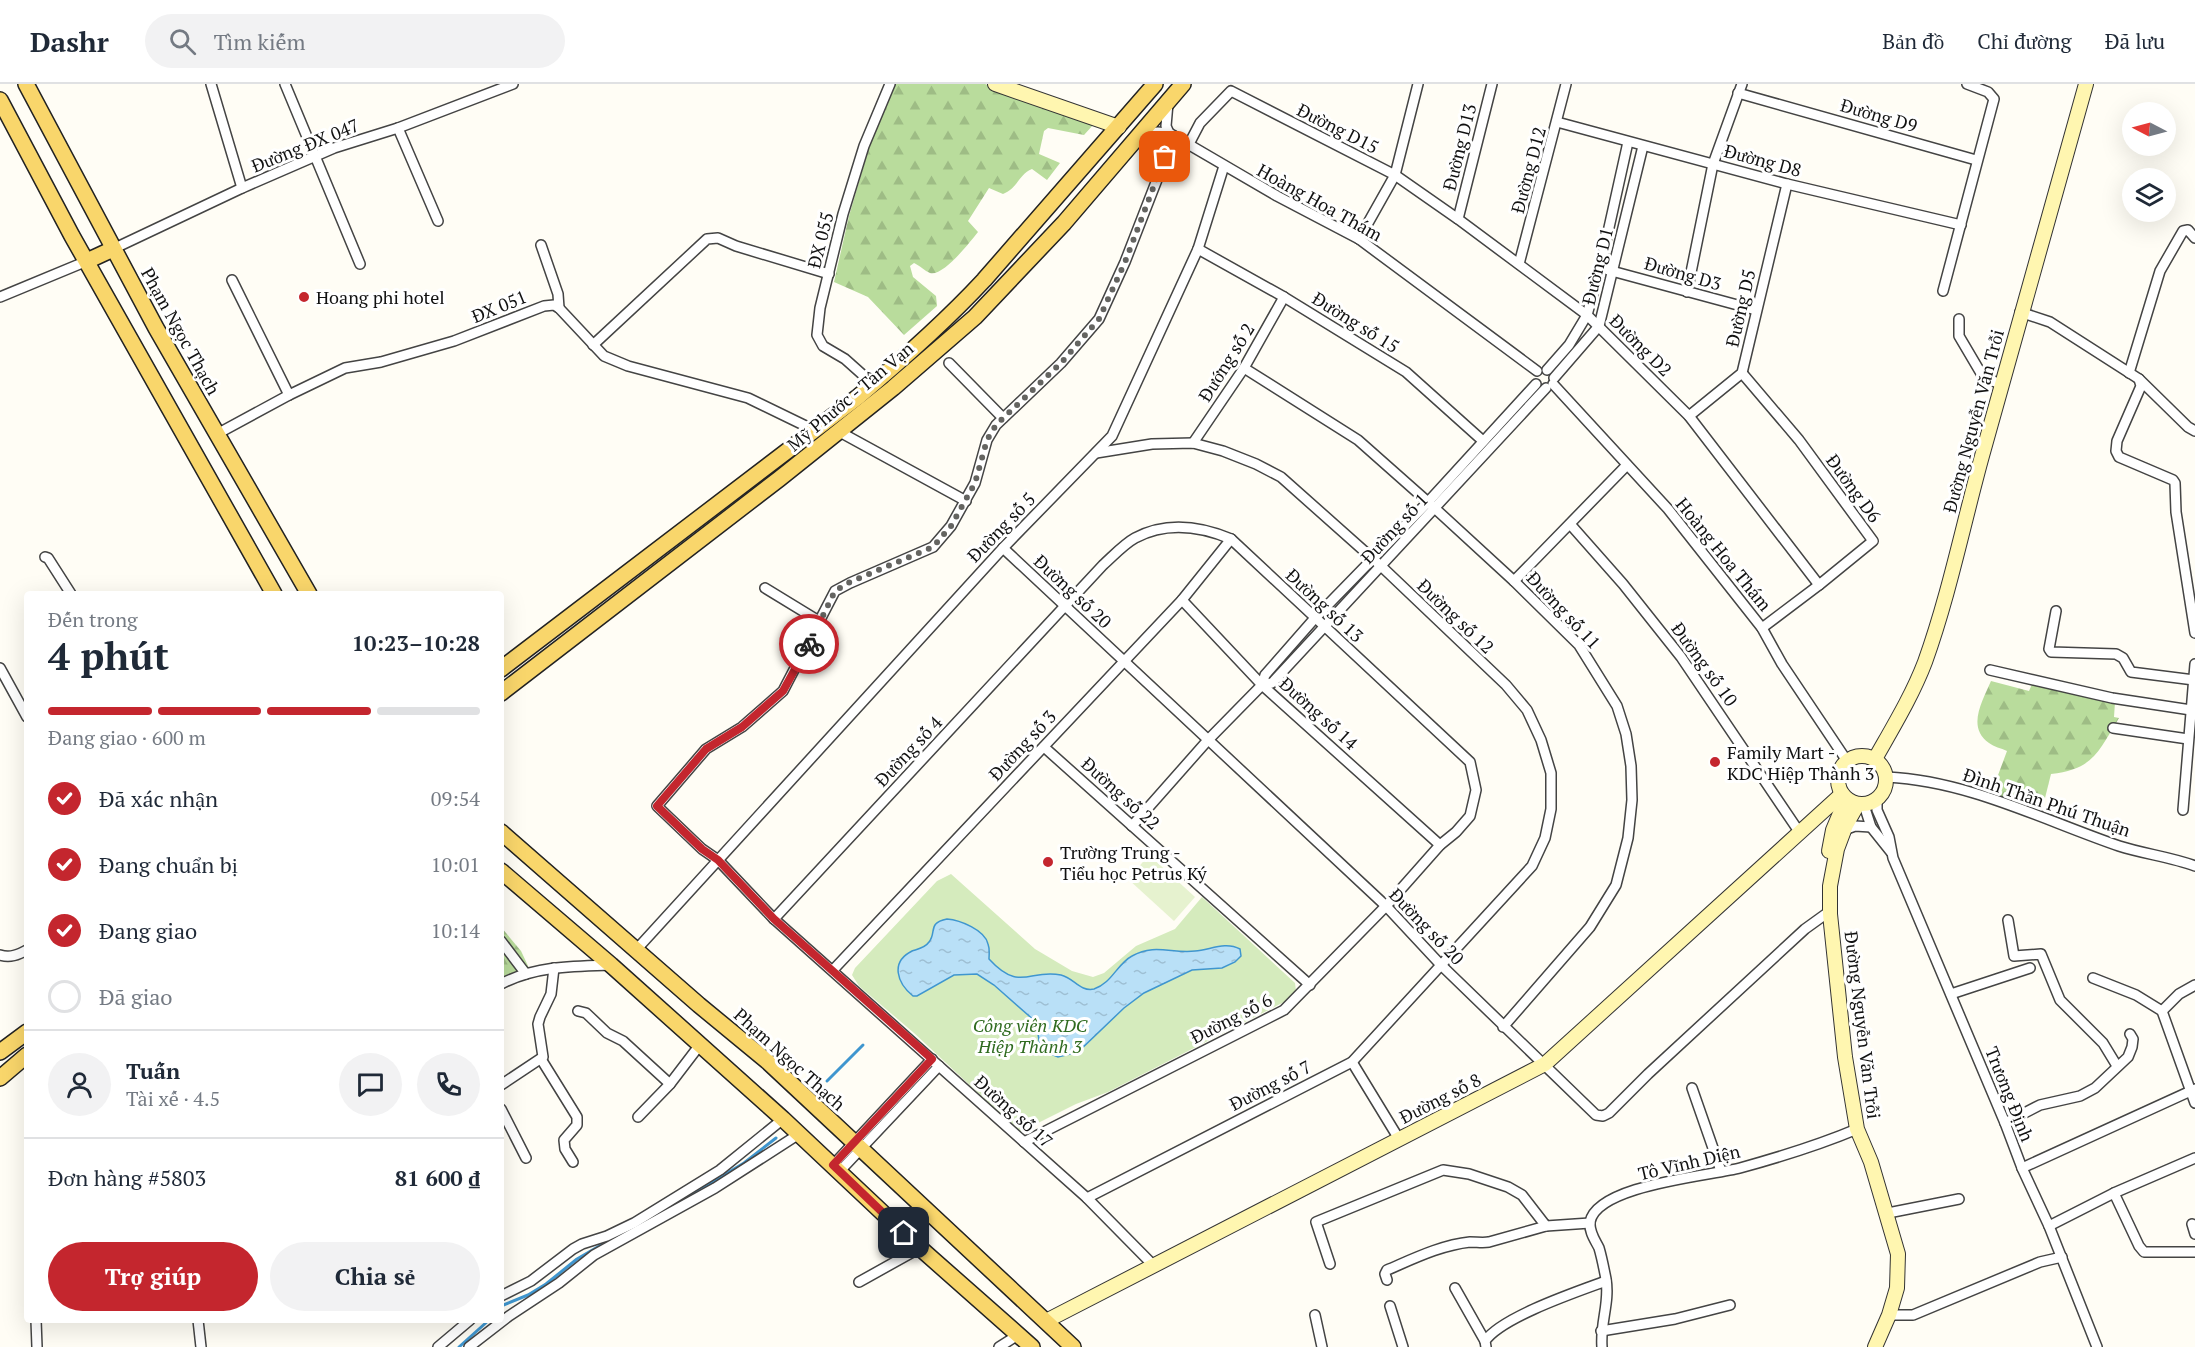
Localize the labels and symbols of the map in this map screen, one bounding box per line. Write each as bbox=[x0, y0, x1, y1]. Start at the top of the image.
street label: Đường D9 bbox=[1838, 93, 1920, 137]
street label: Đường D15 bbox=[1293, 97, 1383, 159]
street label: Đường D13 bbox=[1437, 101, 1481, 193]
north arrow bbox=[2122, 102, 2176, 156]
street label: Đường ĐX 047 bbox=[248, 113, 362, 177]
street label: Đường D12 bbox=[1505, 124, 1551, 216]
pin bbox=[1139, 131, 1190, 182]
street label: Đường D8 bbox=[1722, 138, 1804, 182]
street label: Hoàng Hoa Thám bbox=[1253, 158, 1387, 247]
street label: ĐX 055 bbox=[801, 209, 839, 271]
street label: Đường D1 bbox=[1576, 225, 1618, 307]
street label: Đường D3 bbox=[1642, 251, 1724, 295]
street label: Phạm Ngọc Thạch bbox=[136, 263, 226, 399]
street label: Đường D5 bbox=[1719, 267, 1761, 349]
street label: ĐX 051 bbox=[468, 284, 530, 328]
place label: Hoang phi hotel bbox=[316, 285, 445, 309]
street label: Đường số 15 bbox=[1308, 286, 1404, 358]
marker: Hoang phi hotel bbox=[297, 290, 311, 304]
street label: Đường D2 bbox=[1605, 309, 1677, 381]
street label: Đướng số 2 bbox=[1192, 318, 1260, 406]
street label: Đường Nguyễn Văn Trỗi bbox=[1937, 327, 2009, 515]
street label: Mỹ Phước - Tân Vạn bbox=[782, 336, 918, 456]
street label: Đường D6 bbox=[1821, 449, 1887, 527]
street label: Đường số 5 bbox=[962, 487, 1040, 567]
street label: Đường số 1 bbox=[1355, 488, 1433, 568]
street label: Hoàng Hoa Thám bbox=[1671, 492, 1778, 616]
street label: Đường số 20 bbox=[1029, 549, 1117, 633]
street label: Đường số 13 bbox=[1281, 563, 1369, 647]
street label: Đường số 11 bbox=[1522, 566, 1606, 654]
street label: Đường số 12 bbox=[1412, 573, 1500, 659]
courier bbox=[779, 614, 839, 674]
street label: Đường số 10 bbox=[1667, 617, 1743, 711]
street label: Đường số 14 bbox=[1275, 671, 1364, 755]
street label: Đường số 3 bbox=[983, 705, 1061, 785]
street label: Đường số 4 bbox=[869, 710, 947, 791]
place label: Family Mart - KDC Hiệp Thành 3 bbox=[1727, 740, 1874, 785]
street label: Đường số 22 bbox=[1077, 751, 1165, 835]
marker: Family Mart - KDC Hiệp Thành 3 bbox=[1708, 755, 1722, 769]
street label: Đình Thần Phú Thuận bbox=[1960, 762, 2134, 842]
place label: Trường Trung - Tiểu học Petrus Ký bbox=[1060, 840, 1208, 885]
marker: Trường Trung - Tiểu học Petrus Ký bbox=[1041, 855, 1055, 869]
street label: Đường số 20 bbox=[1384, 882, 1470, 970]
street label: Đường Nguyễn Văn Trỗi bbox=[1840, 930, 1886, 1120]
street label: Đường số 6 bbox=[1186, 987, 1276, 1049]
street label: Phạm Ngọc Thạch bbox=[729, 1002, 851, 1116]
park label: Công viên KDC Hiệp Thành 3 bbox=[973, 1013, 1089, 1058]
street label: Trương Định bbox=[1980, 1043, 2040, 1145]
street label: Đường số 7 bbox=[1225, 1054, 1315, 1116]
street label: Đường số 8 bbox=[1395, 1067, 1485, 1129]
street label: Đường số 17 bbox=[970, 1069, 1058, 1153]
street label: Tô Vĩnh Diện bbox=[1636, 1139, 1742, 1185]
pin bbox=[878, 1207, 929, 1258]

